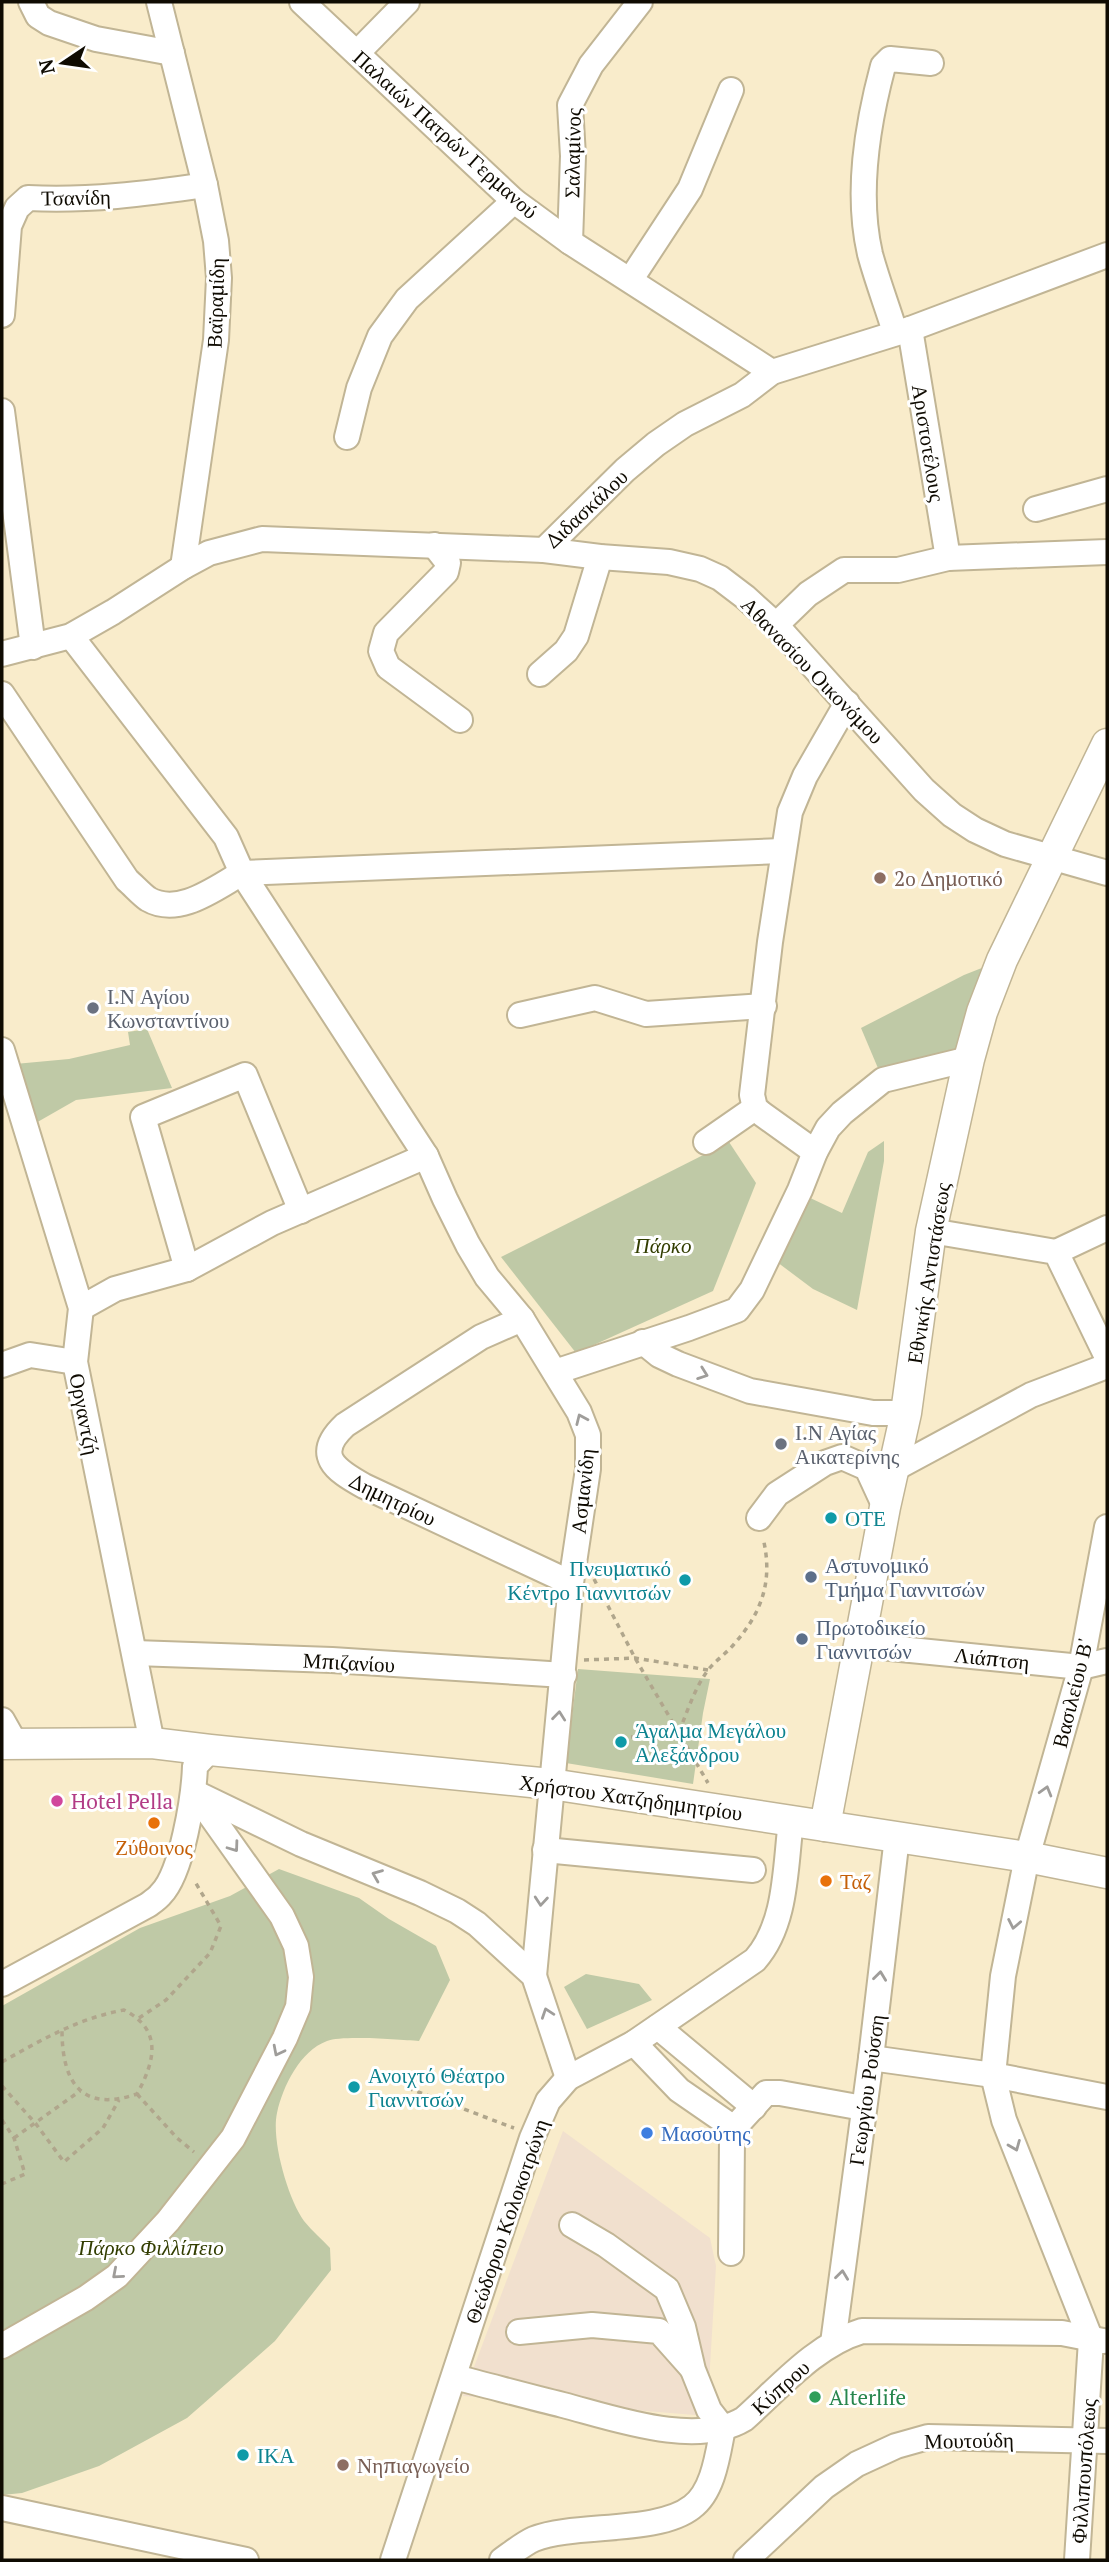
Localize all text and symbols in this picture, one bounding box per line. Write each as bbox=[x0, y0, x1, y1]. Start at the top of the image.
north arrow bbox=[28, 28, 98, 98]
street label: Παλαιών Πατρών Γερμανού bbox=[348, 43, 544, 225]
text: N bbox=[32, 57, 60, 77]
street label: Σαλαμίνος bbox=[557, 107, 587, 198]
street label: Τσανίδη bbox=[41, 182, 111, 212]
street label: Βαϊραμίδη bbox=[199, 257, 231, 349]
street label: Αριστοτέλους bbox=[906, 382, 952, 504]
street label: Διδασκάλου bbox=[538, 462, 634, 554]
street label: Αθανασίου Οικονόμου bbox=[736, 590, 890, 750]
place label: 2ο Δημοτικό bbox=[894, 864, 1003, 892]
marker: 2ο Δημοτικό bbox=[872, 870, 888, 886]
place label: Ι.Ν Αγίου Κωνσταντίνου bbox=[107, 982, 229, 1034]
marker: Ι.Ν Αγίου Κωνσταντίνου bbox=[85, 1000, 101, 1016]
street label: Εθνικής Αντιστάσεως bbox=[900, 1180, 956, 1366]
park label: Πάρκο bbox=[634, 1231, 691, 1259]
one-way arrow bbox=[696, 1365, 708, 1379]
street label: Οργαντζή bbox=[63, 1371, 107, 1457]
one-way arrow bbox=[575, 1414, 589, 1426]
place label: Ι.Ν Αγίας Αικατερίνης bbox=[795, 1418, 900, 1470]
marker: Ι.Ν Αγίας Αικατερίνης bbox=[773, 1436, 789, 1452]
street label: Ασμανίδη bbox=[564, 1447, 600, 1535]
street label: Δημητρίου bbox=[345, 1466, 441, 1532]
place label: ΟΤΕ bbox=[845, 1504, 886, 1532]
marker: ΟΤΕ bbox=[823, 1510, 839, 1526]
place label: Αστυνομικό Τμήμα Γιαννιτσών bbox=[825, 1551, 985, 1603]
place label: Πνευματικό Κέντρο Γιαννιτσών bbox=[507, 1554, 671, 1606]
marker: Αστυνομικό Τμήμα Γιαννιτσών bbox=[803, 1569, 819, 1585]
marker: Πνευματικό Κέντρο Γιαννιτσών bbox=[677, 1572, 693, 1588]
place label: Πρωτοδικείο Γιαννιτσών bbox=[816, 1613, 926, 1665]
marker: Πρωτοδικείο Γιαννιτσών bbox=[794, 1631, 810, 1647]
street label: Βασιλείου Β' bbox=[1045, 1636, 1099, 1750]
street label: Λιάπτση bbox=[953, 1640, 1031, 1676]
street label: Μπιζανίου bbox=[302, 1646, 396, 1678]
one-way arrow bbox=[551, 1711, 566, 1722]
place label: Άγαλμα Μεγάλου Αλεξάνδρου bbox=[635, 1716, 786, 1768]
marker: Άγαλμα Μεγάλου Αλεξάνδρου bbox=[613, 1734, 629, 1750]
street label: Χρήστου Χατζηδημητρίου bbox=[518, 1767, 744, 1827]
one-way arrow bbox=[1037, 1785, 1052, 1797]
place label: Hotel Pella bbox=[71, 1787, 174, 1815]
marker: Hotel Pella bbox=[49, 1793, 65, 1809]
marker: Ζύθοινος bbox=[146, 1815, 162, 1831]
place label: Ζύθοινος bbox=[115, 1833, 194, 1861]
one-way arrow bbox=[226, 1839, 238, 1852]
place label: Ταζ bbox=[840, 1867, 871, 1895]
one-way arrow bbox=[372, 1870, 384, 1884]
marker: Ταζ bbox=[818, 1873, 834, 1889]
one-way arrow bbox=[534, 1896, 549, 1907]
one-way arrow bbox=[1007, 1918, 1022, 1930]
one-way arrow bbox=[873, 1970, 888, 1982]
one-way arrow bbox=[540, 2007, 555, 2019]
street label: Γεωργίου Ρούσση bbox=[842, 2013, 890, 2167]
one-way arrow bbox=[272, 2044, 286, 2056]
place label: Ανοιχτό Θέατρο Γιαννιτσών bbox=[368, 2061, 505, 2113]
marker: Ανοιχτό Θέατρο Γιαννιτσών bbox=[346, 2079, 362, 2095]
street label: Θεώδορου Κολοκοτρώνη bbox=[458, 2115, 554, 2327]
place label: Μασούτης bbox=[661, 2119, 751, 2147]
marker: Μασούτης bbox=[639, 2125, 655, 2141]
one-way arrow bbox=[1006, 2139, 1020, 2151]
park label: Πάρκο Φιλλίπειο bbox=[77, 2233, 224, 2261]
one-way arrow bbox=[113, 2266, 126, 2278]
one-way arrow bbox=[834, 2269, 849, 2281]
street label: Κύπρου bbox=[745, 2353, 815, 2421]
place label: Alterlife bbox=[829, 2383, 906, 2411]
marker: Alterlife bbox=[807, 2389, 823, 2405]
street label: Φιλλιπουπόλεως bbox=[1064, 2397, 1102, 2544]
street label: Μουτούδη bbox=[924, 2425, 1014, 2455]
place label: ΙΚΑ bbox=[257, 2441, 295, 2469]
marker: ΙΚΑ bbox=[235, 2447, 251, 2463]
place label: Νηπιαγωγείο bbox=[357, 2451, 470, 2479]
marker: Νηπιαγωγείο bbox=[335, 2457, 351, 2473]

